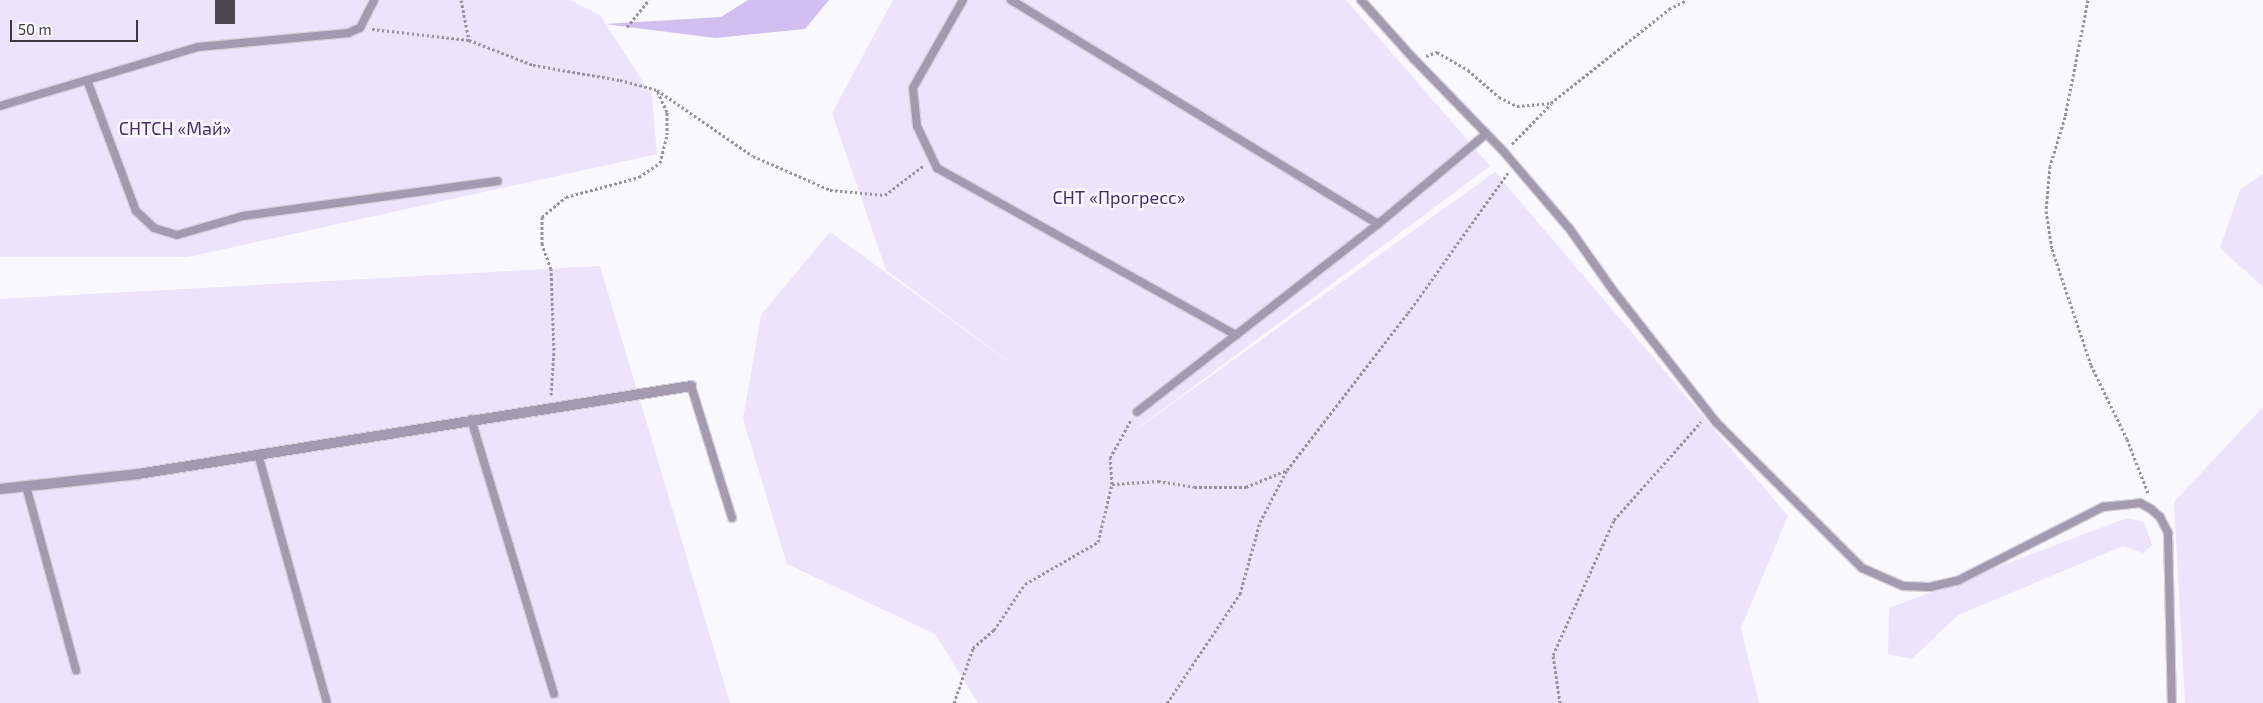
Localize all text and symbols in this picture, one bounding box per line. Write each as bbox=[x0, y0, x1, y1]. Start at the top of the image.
scale bar bbox=[12, 10, 140, 42]
text: 50 m bbox=[18, 20, 52, 38]
park label: СНТСН «Май» bbox=[119, 117, 231, 139]
park label: СНТ «Прогресс» bbox=[1052, 186, 1186, 208]

